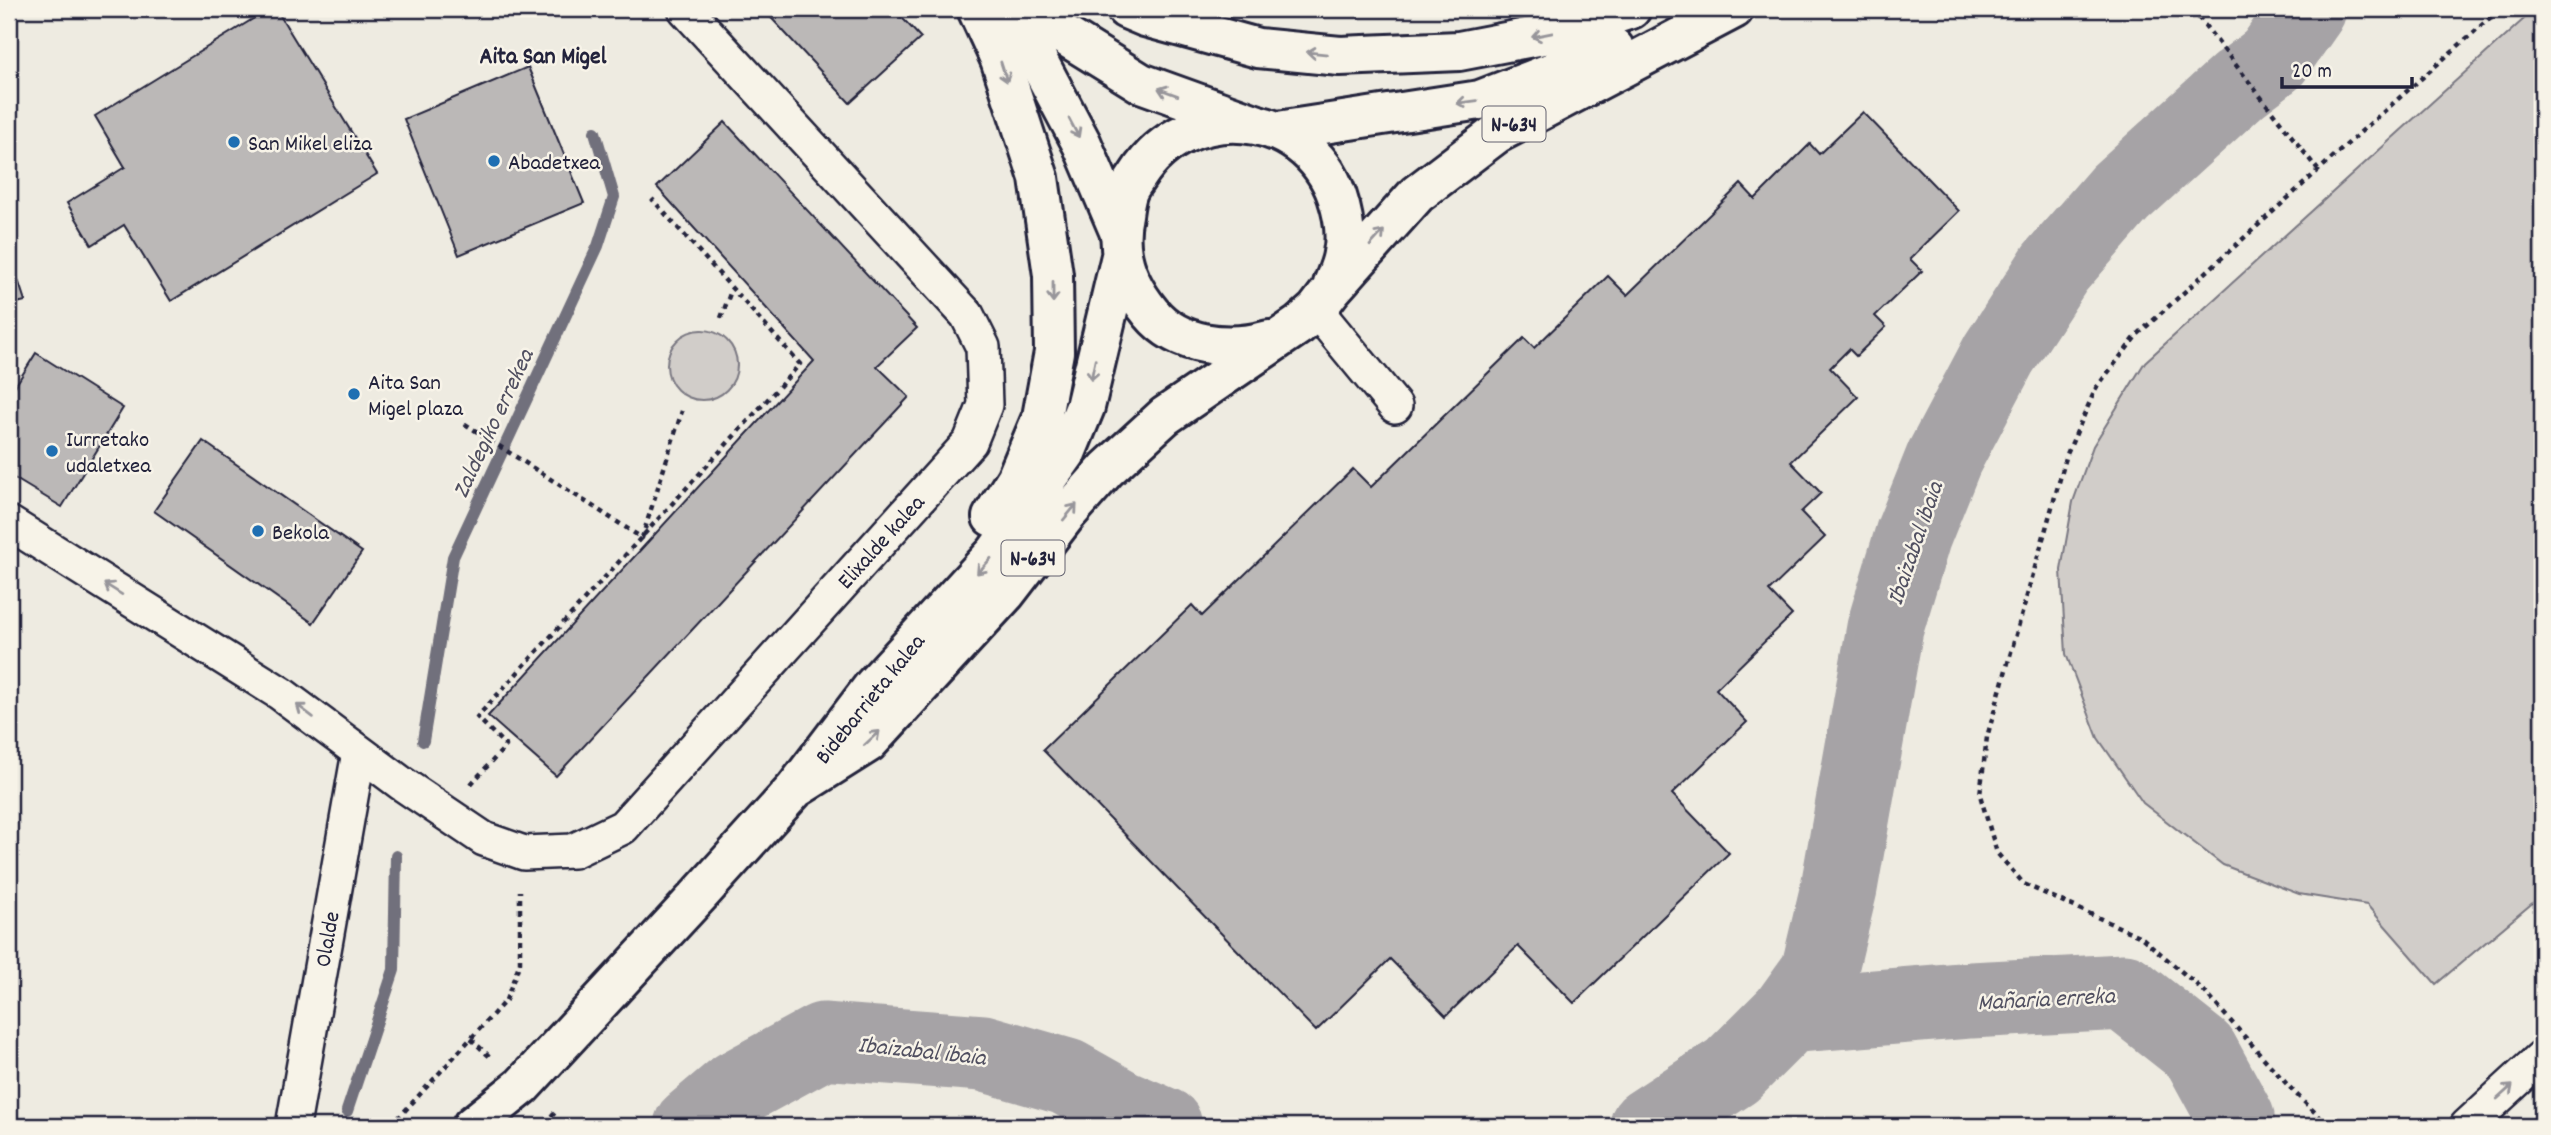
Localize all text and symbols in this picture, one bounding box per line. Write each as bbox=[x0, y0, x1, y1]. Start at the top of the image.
one-way arrow bbox=[1531, 29, 1554, 42]
district label: Aita San Migel bbox=[480, 41, 607, 75]
scale bar bbox=[2282, 46, 2411, 90]
one-way arrow bbox=[1306, 47, 1328, 60]
text: 20 m bbox=[2292, 58, 2332, 88]
one-way arrow bbox=[999, 60, 1011, 82]
one-way arrow bbox=[1157, 85, 1179, 97]
one-way arrow bbox=[1456, 96, 1478, 109]
road number: N-634 bbox=[1482, 106, 1546, 142]
one-way arrow bbox=[1067, 117, 1081, 137]
place label: San Mikel eliza bbox=[248, 129, 373, 162]
marker: San Mikel eliza bbox=[226, 134, 242, 150]
place label: Abadetxea bbox=[508, 148, 601, 181]
marker: Abadetxea bbox=[486, 153, 502, 169]
one-way arrow bbox=[1369, 229, 1385, 247]
one-way arrow bbox=[1046, 281, 1060, 304]
water label: Zaldegiko errekea bbox=[445, 343, 545, 504]
one-way arrow bbox=[1086, 358, 1100, 381]
place label: Aita San Migel plaza bbox=[368, 368, 464, 427]
marker: Aita San Migel plaza bbox=[346, 386, 362, 402]
place label: Iurretako udaletxea bbox=[66, 425, 152, 484]
marker: Iurretako udaletxea bbox=[44, 443, 60, 459]
water label: Ibaizabal ibaia bbox=[1880, 476, 1954, 610]
street label: Elixalde kalea bbox=[831, 488, 935, 598]
one-way arrow bbox=[1062, 503, 1077, 521]
place label: Bekola bbox=[272, 518, 330, 551]
marker: Bekola bbox=[250, 523, 266, 539]
road number: N-634 bbox=[1002, 540, 1064, 576]
one-way arrow bbox=[975, 557, 992, 574]
one-way arrow bbox=[104, 581, 124, 595]
street label: Bidebarrieta kalea bbox=[809, 627, 935, 772]
one-way arrow bbox=[296, 704, 315, 719]
one-way arrow bbox=[862, 730, 880, 747]
street label: Olalde bbox=[308, 909, 351, 970]
water label: Mañaria erreka bbox=[1976, 980, 2118, 1022]
water label: Ibaizabal ibaia bbox=[856, 1029, 989, 1077]
one-way arrow bbox=[2496, 1084, 2514, 1100]

